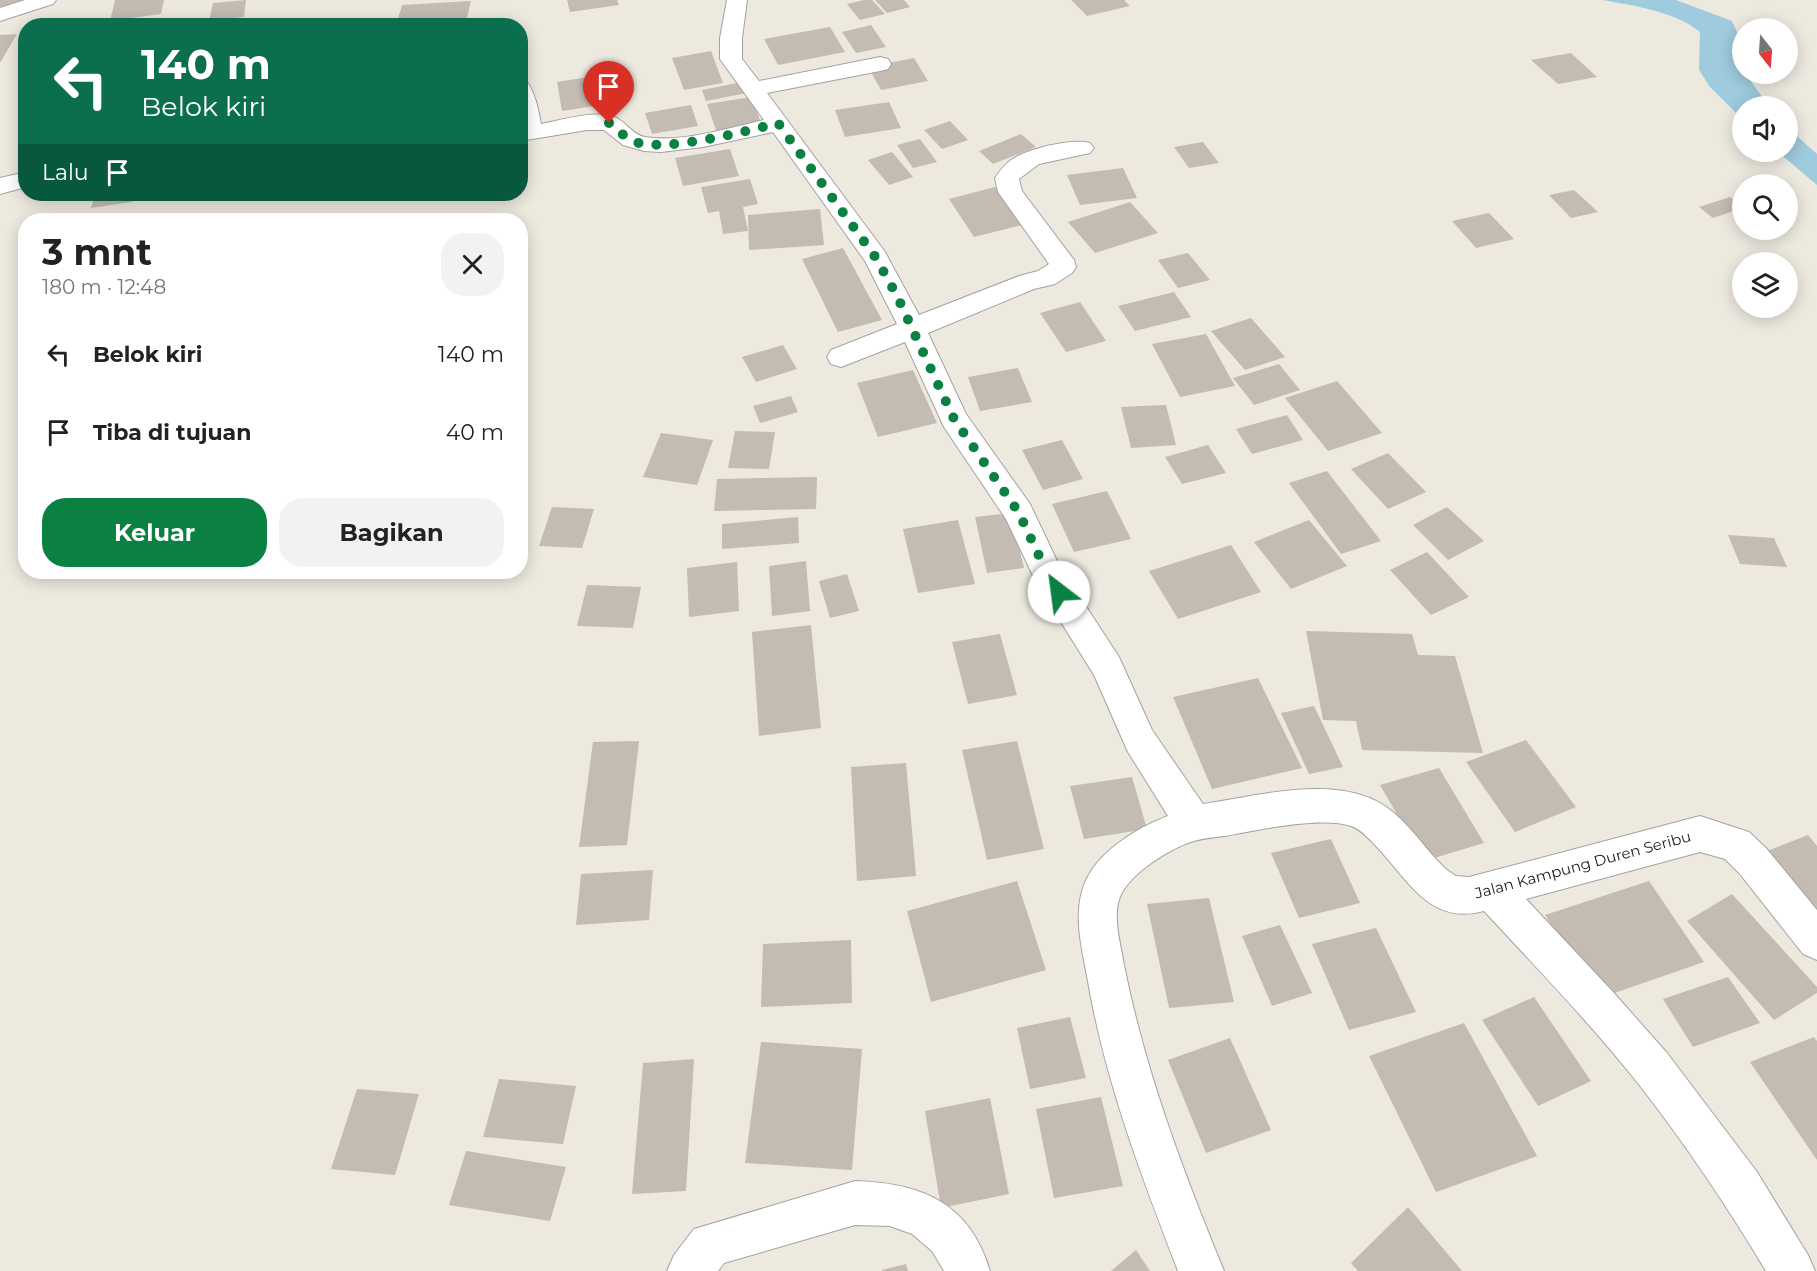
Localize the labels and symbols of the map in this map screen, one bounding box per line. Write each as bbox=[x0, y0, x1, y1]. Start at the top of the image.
north arrow bbox=[1732, 18, 1798, 84]
pin bbox=[583, 61, 634, 123]
position arrow bbox=[1027, 560, 1091, 624]
street label: Jalan Kampung Duren Seribu bbox=[1472, 826, 1693, 903]

